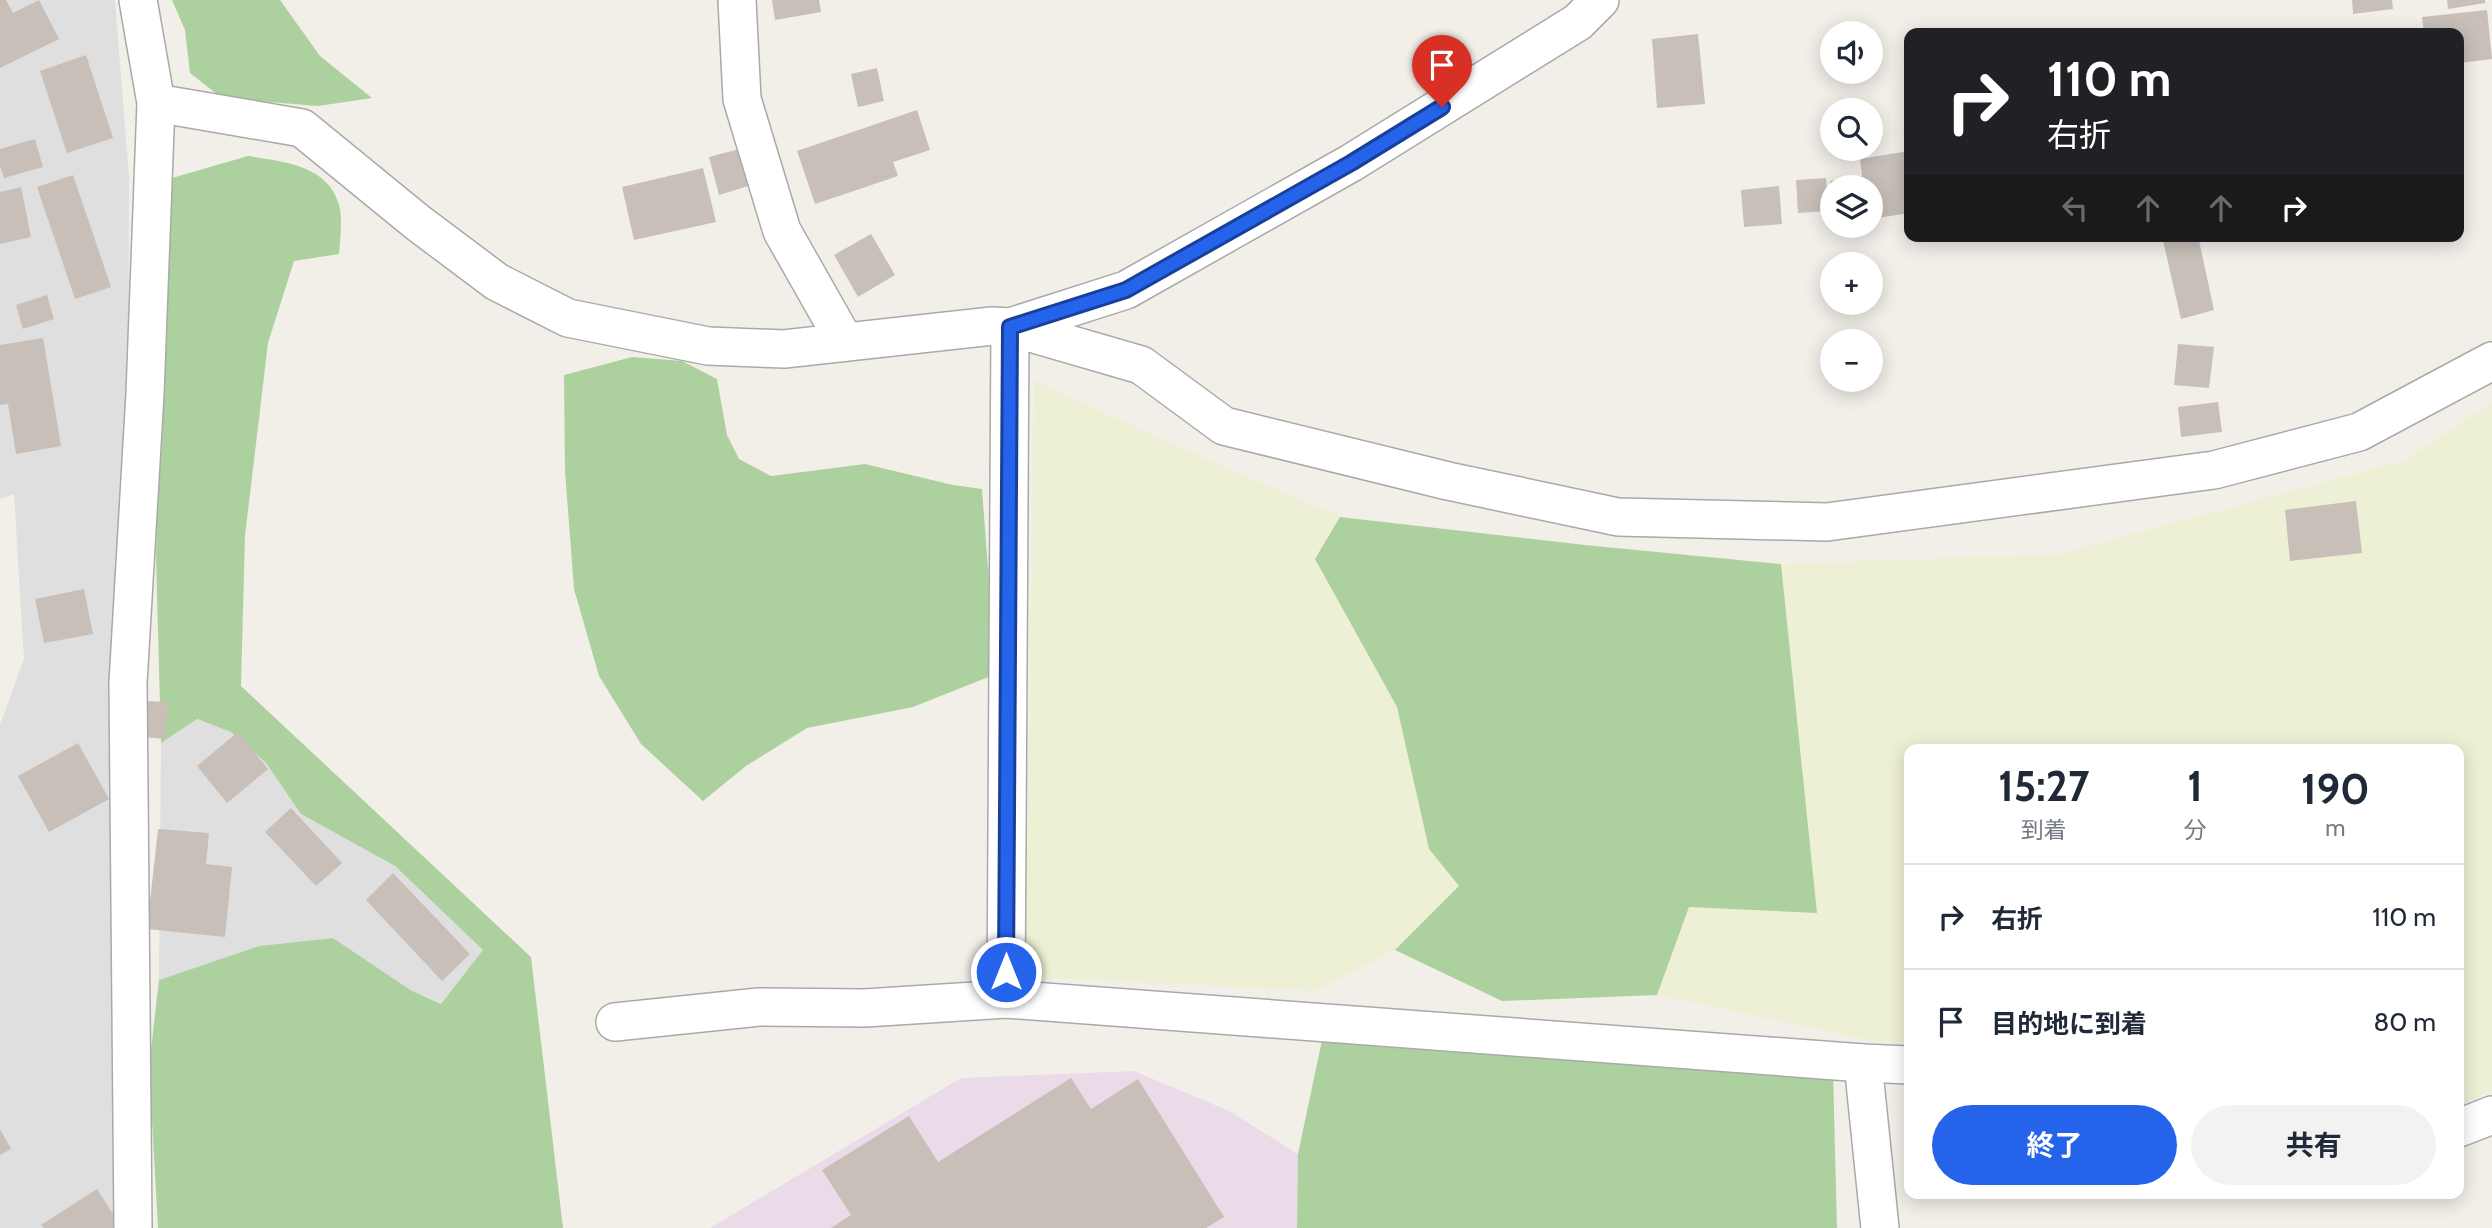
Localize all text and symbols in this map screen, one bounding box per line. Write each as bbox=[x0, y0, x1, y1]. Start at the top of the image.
map controls bbox=[1820, 21, 1883, 392]
button: sound bbox=[1820, 21, 1883, 84]
pin bbox=[1412, 35, 1472, 107]
icon: arrive bbox=[1423, 46, 1461, 84]
text: 110 m bbox=[2047, 49, 2171, 108]
icon: right bbox=[1932, 56, 2023, 147]
button: search bbox=[1820, 98, 1883, 161]
text: 右折 bbox=[2047, 115, 2111, 154]
button: layers bbox=[1820, 175, 1883, 238]
icon: left bbox=[2056, 189, 2094, 227]
icon: ahead bbox=[2129, 189, 2167, 227]
icon: ahead bbox=[2202, 189, 2240, 227]
icon: right bbox=[2275, 189, 2313, 227]
button: + bbox=[1820, 252, 1883, 315]
button: − bbox=[1820, 329, 1883, 392]
text: 15:27 bbox=[1998, 760, 2089, 812]
text: 1 bbox=[2187, 760, 2203, 812]
text: 190 bbox=[2301, 763, 2370, 815]
text: m bbox=[2325, 814, 2345, 842]
text: 到着 bbox=[2021, 816, 2067, 844]
text: 分 bbox=[2184, 816, 2207, 844]
icon: right bbox=[1932, 898, 1970, 936]
text: 110 m bbox=[2372, 901, 2436, 933]
text: 右折 bbox=[1991, 903, 2043, 935]
position arrow bbox=[969, 935, 1043, 1009]
icon: arrive bbox=[1932, 1003, 1970, 1041]
text: 80 m bbox=[2373, 1006, 2436, 1038]
text: 目的地に到着 bbox=[1991, 1008, 2147, 1040]
button: 終了 bbox=[1932, 1105, 2177, 1185]
button: 共有 bbox=[2191, 1105, 2436, 1185]

